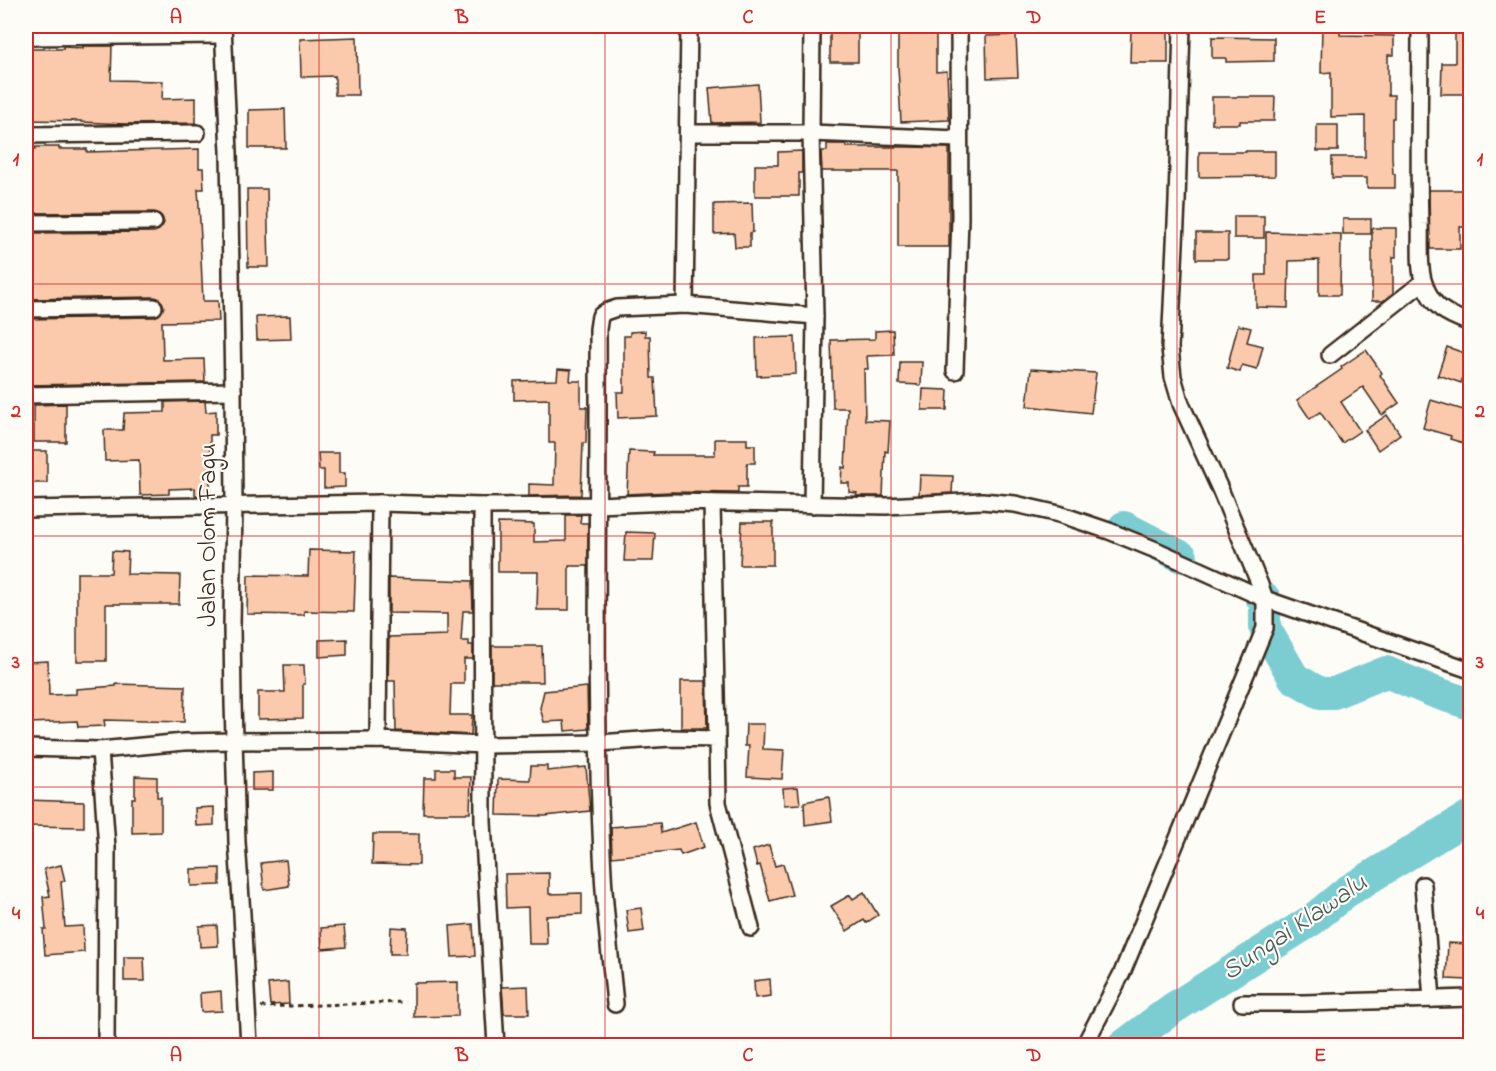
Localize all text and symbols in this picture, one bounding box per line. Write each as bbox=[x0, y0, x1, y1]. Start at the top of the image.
text: A bbox=[170, 4, 182, 33]
text: B bbox=[454, 4, 469, 33]
text: C bbox=[743, 4, 754, 33]
text: D bbox=[1026, 4, 1041, 33]
text: E bbox=[1314, 4, 1326, 33]
text: 1 bbox=[13, 146, 20, 175]
text: 1 bbox=[1477, 146, 1484, 175]
text: 2 bbox=[10, 398, 21, 427]
text: 2 bbox=[1474, 398, 1485, 427]
street label: Jalan Olom Fagu bbox=[190, 443, 228, 627]
text: 3 bbox=[11, 649, 20, 678]
text: 3 bbox=[1475, 649, 1484, 678]
water label: Sungai Klawalu bbox=[1214, 865, 1376, 992]
text: 4 bbox=[12, 900, 21, 929]
text: 4 bbox=[1476, 900, 1485, 929]
text: A bbox=[170, 1042, 182, 1071]
text: B bbox=[454, 1042, 469, 1071]
text: C bbox=[743, 1042, 754, 1071]
text: D bbox=[1026, 1042, 1041, 1071]
text: E bbox=[1314, 1042, 1326, 1071]

